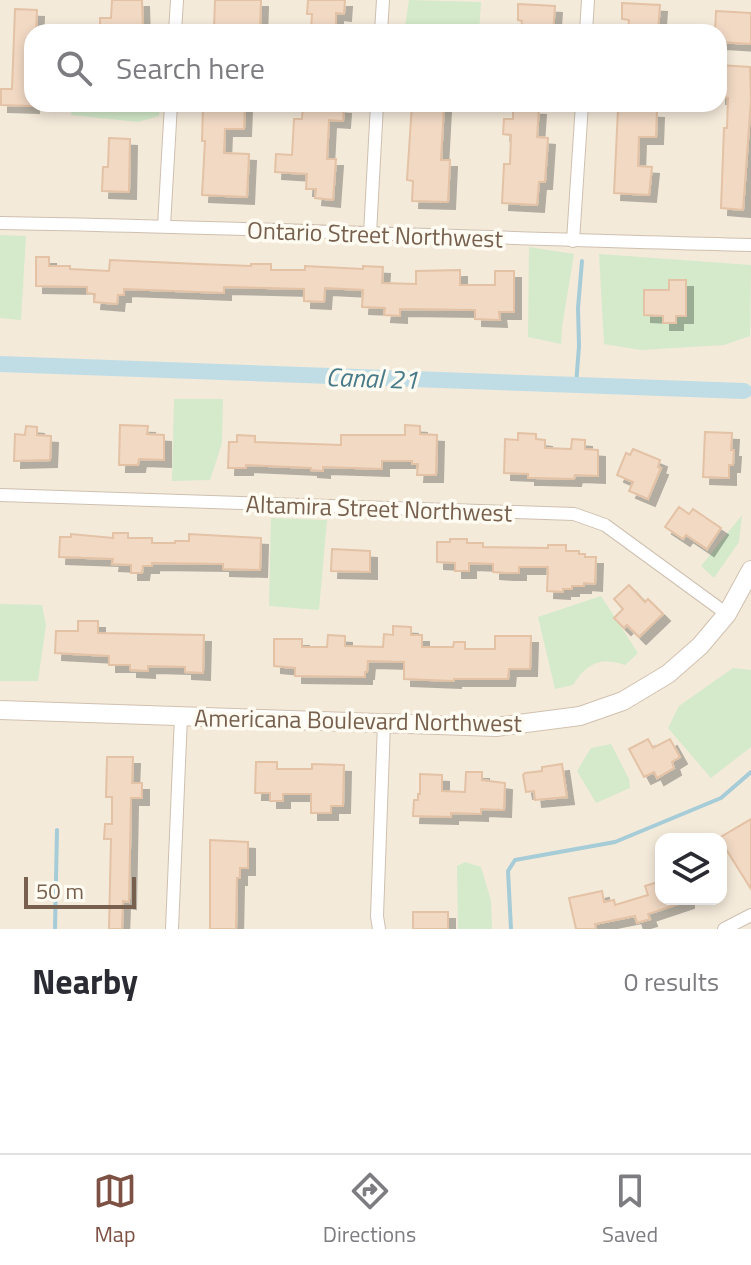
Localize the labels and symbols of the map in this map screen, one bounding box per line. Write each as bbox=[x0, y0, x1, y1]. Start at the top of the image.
street label: Ontario Street Northwest bbox=[246, 212, 504, 256]
water label: Canal 21 bbox=[325, 357, 419, 399]
street label: Altamira Street Northwest bbox=[245, 485, 513, 531]
street label: Americana Boulevard Northwest bbox=[194, 699, 523, 741]
scale bar bbox=[24, 873, 136, 909]

